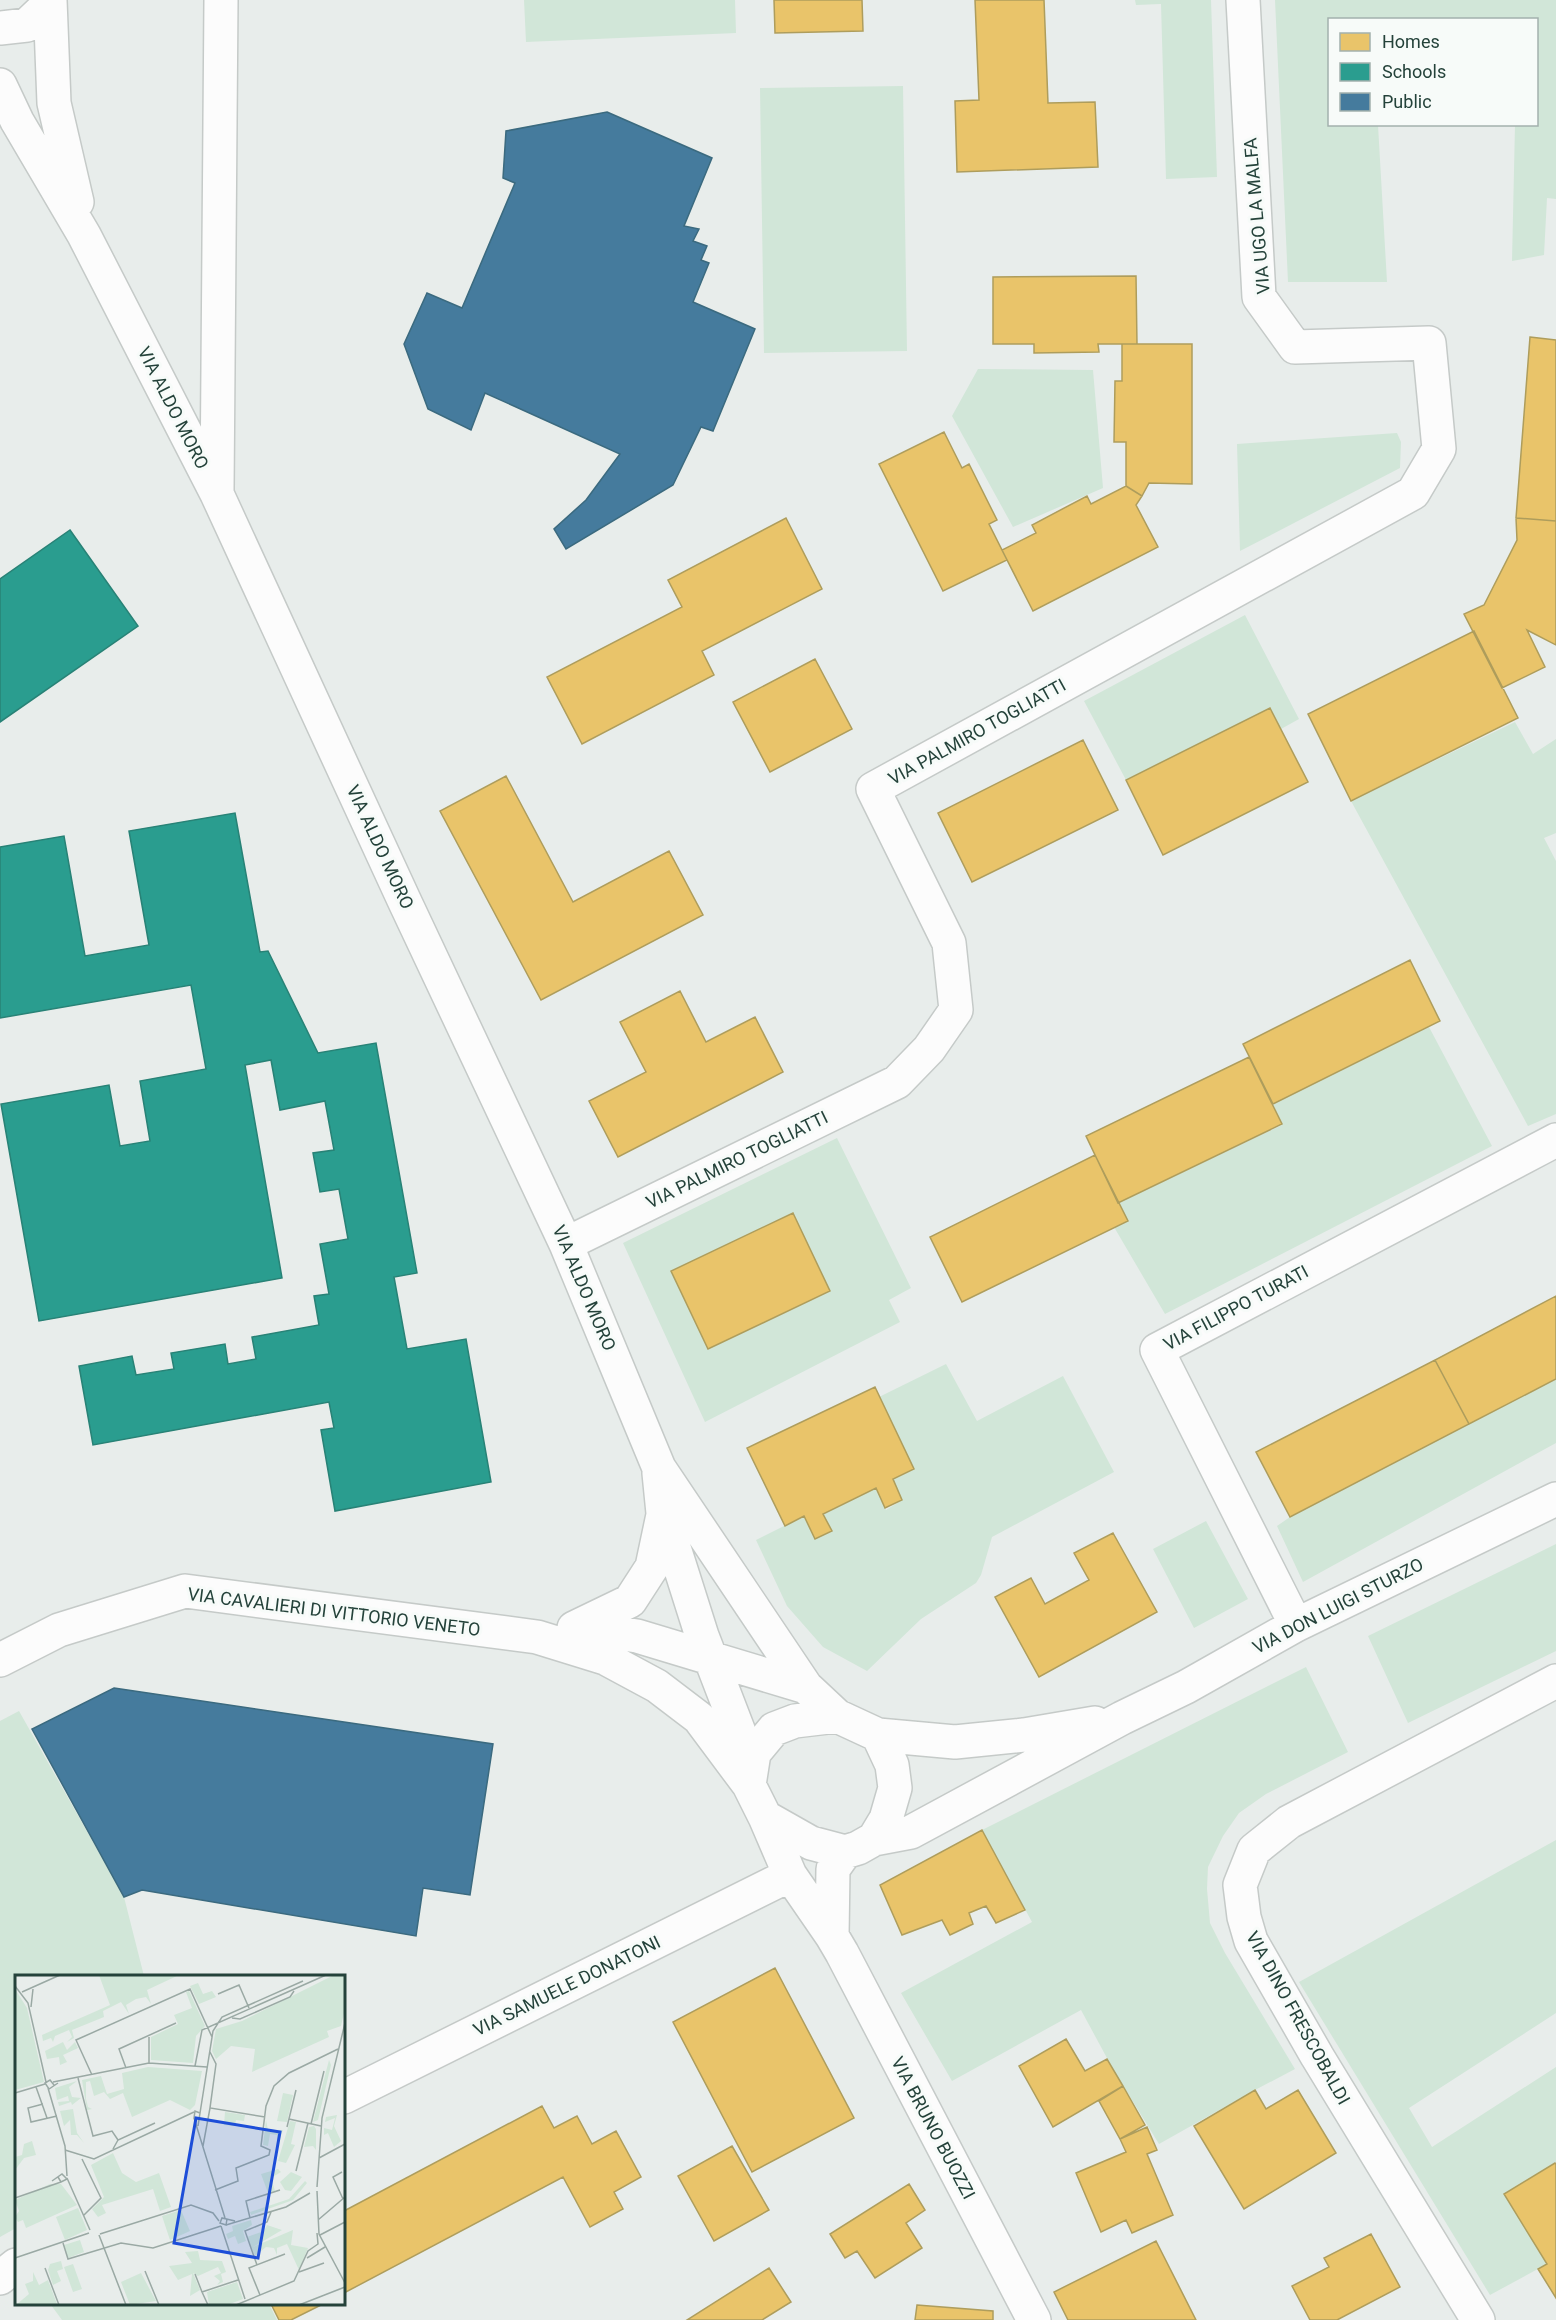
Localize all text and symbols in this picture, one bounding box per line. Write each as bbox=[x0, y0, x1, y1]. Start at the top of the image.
legend bbox=[1328, 18, 1538, 126]
text: Homes bbox=[1382, 31, 1440, 52]
text: Schools bbox=[1382, 61, 1446, 82]
text: Public bbox=[1382, 91, 1432, 112]
street label: VIA UGO LA MALFA bbox=[1239, 137, 1274, 295]
street label: VIA ALDO MORO bbox=[134, 343, 213, 472]
street label: VIA PALMIRO TOGLIATTI bbox=[884, 674, 1069, 789]
street label: VIA ALDO MORO bbox=[343, 781, 418, 912]
street label: VIA PALMIRO TOGLIATTI bbox=[643, 1106, 831, 1213]
street label: VIA ALDO MORO bbox=[549, 1222, 620, 1354]
street label: VIA FILIPPO TURATI bbox=[1160, 1260, 1312, 1355]
street label: VIA DON LUIGI STURZO bbox=[1249, 1553, 1427, 1658]
street label: VIA CAVALIERI DI VITTORIO VENETO bbox=[186, 1583, 482, 1640]
street label: VIA DINO FRESCOBALDI bbox=[1242, 1928, 1355, 2108]
street label: VIA SAMUELE DONATONI bbox=[470, 1931, 664, 2040]
inset map bbox=[15, 1975, 345, 2305]
street label: VIA BRUNO BUOZZI bbox=[887, 2053, 980, 2202]

